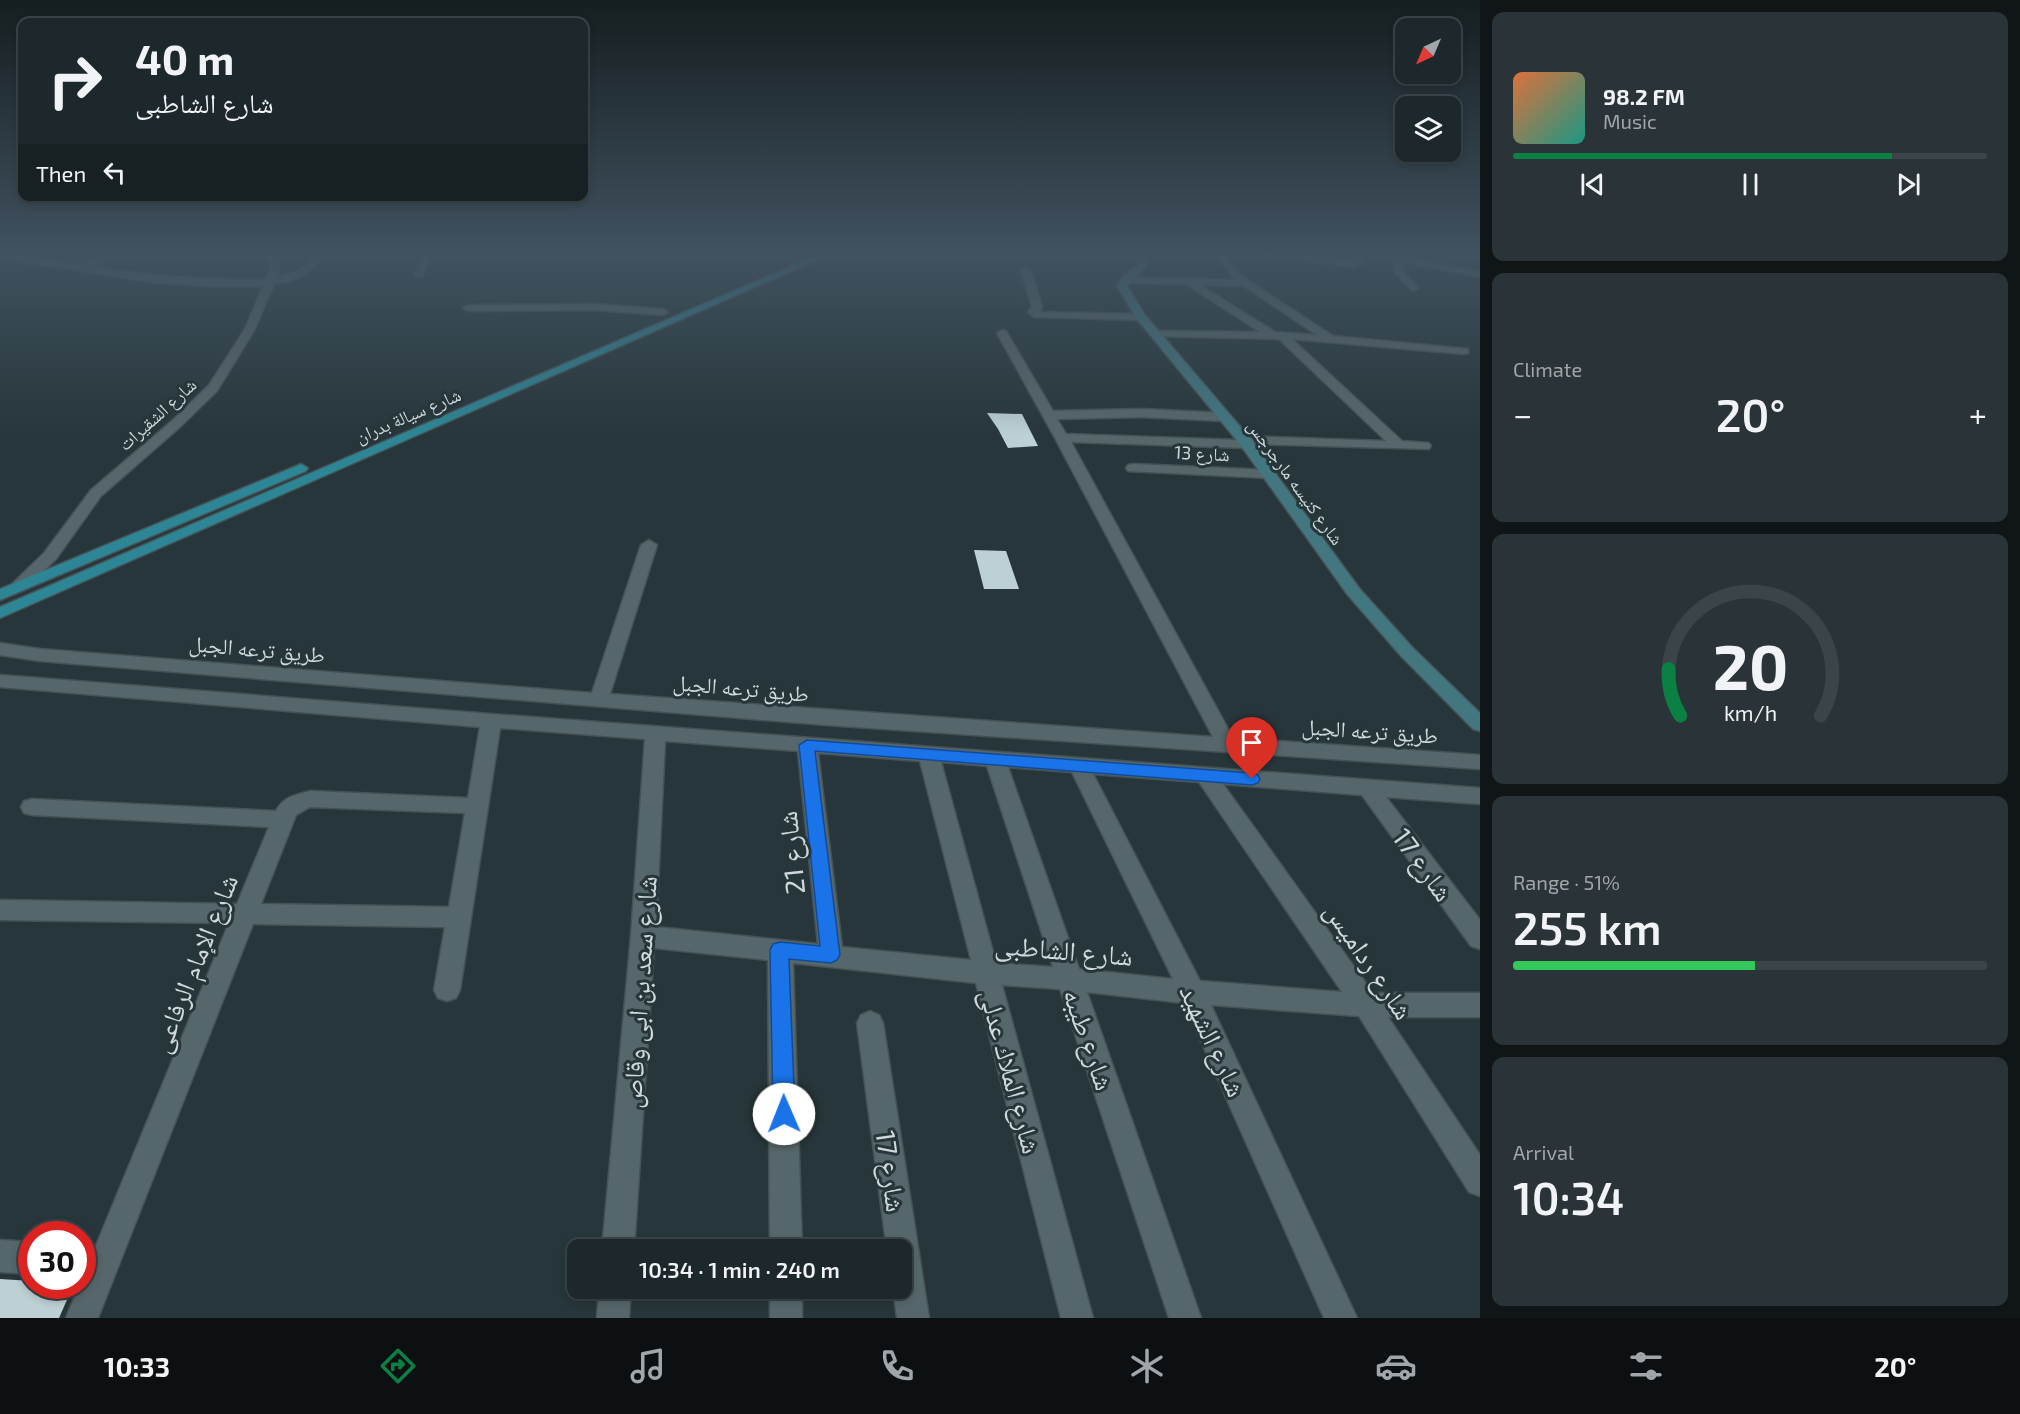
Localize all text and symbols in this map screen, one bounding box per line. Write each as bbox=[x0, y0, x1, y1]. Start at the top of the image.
north arrow bbox=[1395, 18, 1461, 84]
map controls bbox=[1395, 18, 1461, 162]
text: 40 m bbox=[135, 33, 234, 83]
icon: right bbox=[36, 42, 114, 120]
text: 98.2 FM bbox=[1603, 83, 1685, 109]
text: شارع الشاطبى bbox=[135, 86, 273, 118]
button: layers bbox=[1395, 96, 1461, 162]
text: Music bbox=[1603, 109, 1657, 133]
icon: left bbox=[98, 156, 131, 189]
text: Then bbox=[36, 160, 86, 186]
icon: previous bbox=[1576, 168, 1609, 201]
icon: pause bbox=[1734, 168, 1767, 201]
icon: next bbox=[1892, 168, 1925, 201]
text: Climate bbox=[1513, 357, 1582, 381]
street label: شارع الشقيرات bbox=[114, 373, 201, 455]
street label: شارع سيالة بدران bbox=[352, 383, 464, 448]
text: 20° bbox=[1716, 387, 1785, 441]
text: − bbox=[1513, 394, 1532, 434]
text: + bbox=[1969, 394, 1987, 434]
street label: شارع كنيسه مارجرجس bbox=[1242, 415, 1349, 550]
street label: شارع 13 bbox=[1174, 441, 1230, 466]
text: 20 bbox=[1712, 628, 1788, 703]
street label: طريق ترعه الجبل bbox=[188, 629, 326, 669]
street label: طريق ترعه الجبل bbox=[672, 668, 810, 708]
text: km/h bbox=[1723, 700, 1777, 725]
street label: طريق ترعه الجبل bbox=[1301, 712, 1439, 750]
pin bbox=[1226, 717, 1277, 779]
icon: arrive bbox=[1235, 726, 1268, 759]
street label: شارع 21 bbox=[770, 810, 813, 896]
street label: شارع 17 bbox=[1385, 821, 1461, 908]
street label: شارع الإمام الرفاعى bbox=[143, 869, 247, 1058]
text: Range · 51% bbox=[1513, 870, 1620, 894]
street label: شارع سعد بن ابى وقاص bbox=[614, 875, 665, 1110]
street label: شارع رداميس bbox=[1317, 895, 1421, 1027]
text: 255 km bbox=[1513, 900, 1661, 954]
street label: شارع الشاطبى bbox=[993, 927, 1134, 974]
street label: شارع الشهيد bbox=[1171, 979, 1254, 1103]
street label: شارع طيبه bbox=[1055, 984, 1122, 1095]
street label: شارع الملاك عدلى bbox=[972, 985, 1049, 1158]
position arrow bbox=[752, 1082, 816, 1146]
street label: شارع 17 bbox=[867, 1128, 914, 1214]
text: Arrival bbox=[1513, 1140, 1574, 1164]
text: 10:34 bbox=[1513, 1170, 1624, 1224]
speed limit sign: 30 bbox=[18, 1221, 96, 1299]
text: 10:34 · 1 min · 240 m bbox=[639, 1256, 840, 1282]
icon: directions bbox=[377, 1345, 419, 1387]
icon: music bbox=[627, 1345, 669, 1387]
icon: phone bbox=[876, 1345, 918, 1387]
icon: climate bbox=[1126, 1345, 1168, 1387]
icon: car bbox=[1375, 1345, 1417, 1387]
icon: filters bbox=[1625, 1345, 1667, 1387]
text: 10:33 bbox=[104, 1350, 170, 1382]
text: 20° bbox=[1874, 1350, 1916, 1382]

